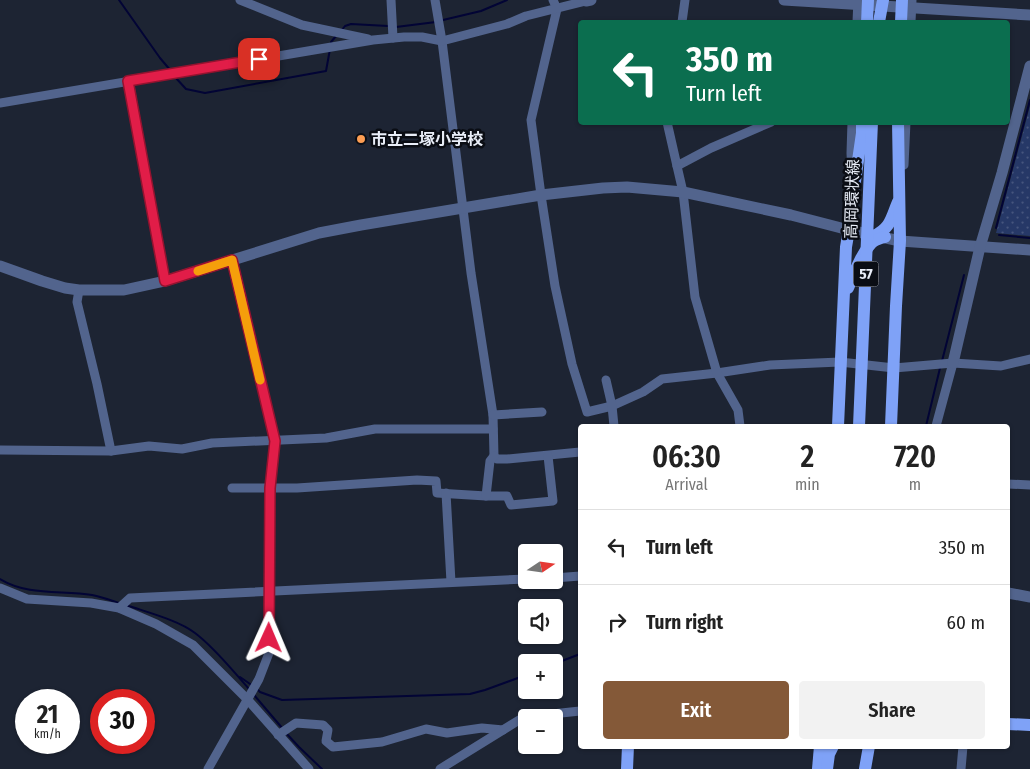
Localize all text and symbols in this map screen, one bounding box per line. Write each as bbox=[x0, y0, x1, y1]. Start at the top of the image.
pin bbox=[238, 38, 280, 80]
text: 350 m bbox=[686, 38, 773, 80]
icon: left bbox=[603, 40, 668, 105]
icon: arrive bbox=[245, 45, 273, 73]
text: Turn left bbox=[686, 80, 762, 107]
place label: 市立二塚小学校 bbox=[371, 130, 483, 149]
marker: 市立二塚小学校 bbox=[355, 133, 367, 145]
street label: 高岡環状線 bbox=[841, 159, 863, 239]
road number: 57 bbox=[854, 262, 878, 286]
text: 06:30 bbox=[652, 439, 721, 475]
text: 2 bbox=[800, 439, 814, 475]
text: 720 bbox=[894, 439, 936, 475]
text: Arrival bbox=[665, 475, 708, 494]
text: min bbox=[795, 475, 820, 494]
text: m bbox=[909, 475, 921, 494]
icon: left bbox=[603, 533, 631, 561]
text: Turn left bbox=[646, 536, 713, 559]
text: 350 m bbox=[939, 536, 985, 559]
north arrow bbox=[518, 544, 562, 589]
map controls bbox=[518, 544, 563, 754]
button: sound bbox=[518, 599, 563, 644]
icon: right bbox=[603, 608, 631, 636]
position arrow bbox=[242, 611, 294, 663]
text: Turn right bbox=[646, 611, 723, 634]
text: 60 m bbox=[947, 611, 985, 634]
button: + bbox=[518, 654, 563, 699]
button: Exit bbox=[603, 681, 789, 739]
button: Share bbox=[799, 681, 985, 739]
speed limit sign: 30 bbox=[90, 689, 155, 754]
text: 21 bbox=[37, 700, 58, 730]
button: − bbox=[518, 709, 563, 754]
text: km/h bbox=[34, 727, 61, 741]

